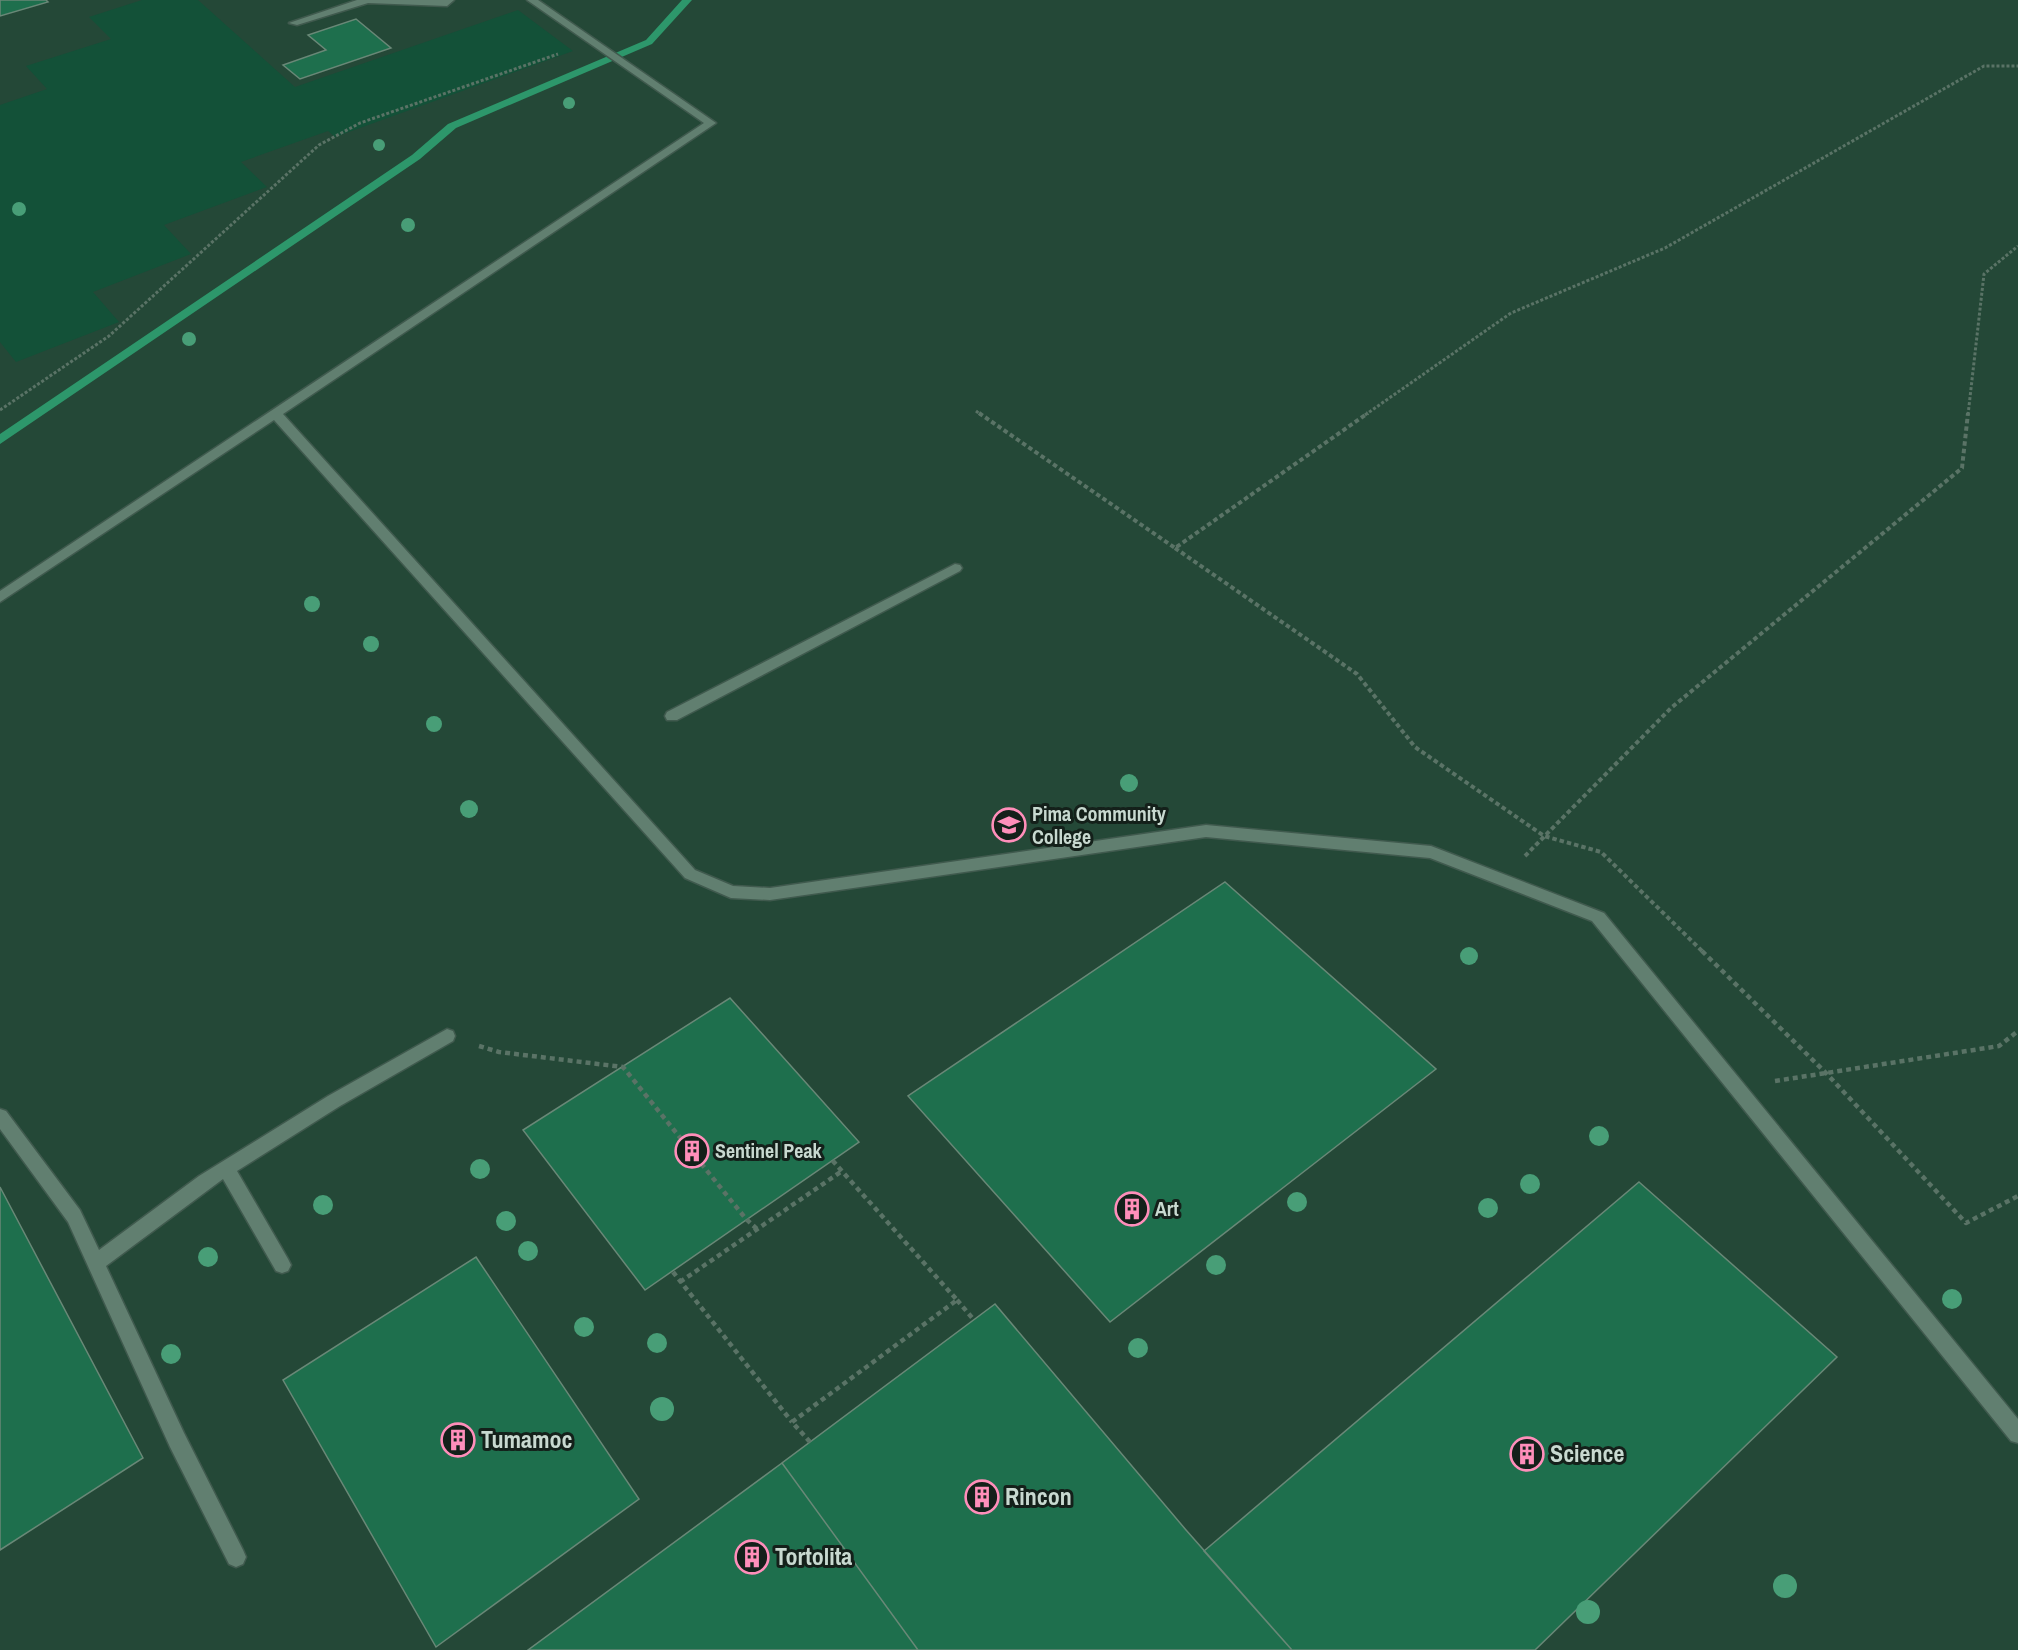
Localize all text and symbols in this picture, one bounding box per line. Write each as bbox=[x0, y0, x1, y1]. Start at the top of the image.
place label: Pima Community College bbox=[1032, 800, 1167, 850]
school or university icon: Pima Community College bbox=[991, 807, 1027, 843]
building icon: Sentinel Peak bbox=[674, 1133, 710, 1169]
place label: Sentinel Peak bbox=[715, 1137, 823, 1164]
building icon: Art bbox=[1114, 1191, 1150, 1227]
place label: Art bbox=[1155, 1195, 1179, 1222]
building icon: Tumamoc bbox=[440, 1422, 476, 1458]
place label: Tumamoc bbox=[481, 1423, 573, 1455]
building icon: Science bbox=[1509, 1436, 1545, 1472]
place label: Science bbox=[1550, 1437, 1624, 1469]
building icon: Rincon bbox=[964, 1479, 1000, 1515]
place label: Rincon bbox=[1005, 1480, 1072, 1512]
building icon: Tortolita bbox=[734, 1539, 770, 1575]
place label: Tortolita bbox=[775, 1540, 852, 1572]

